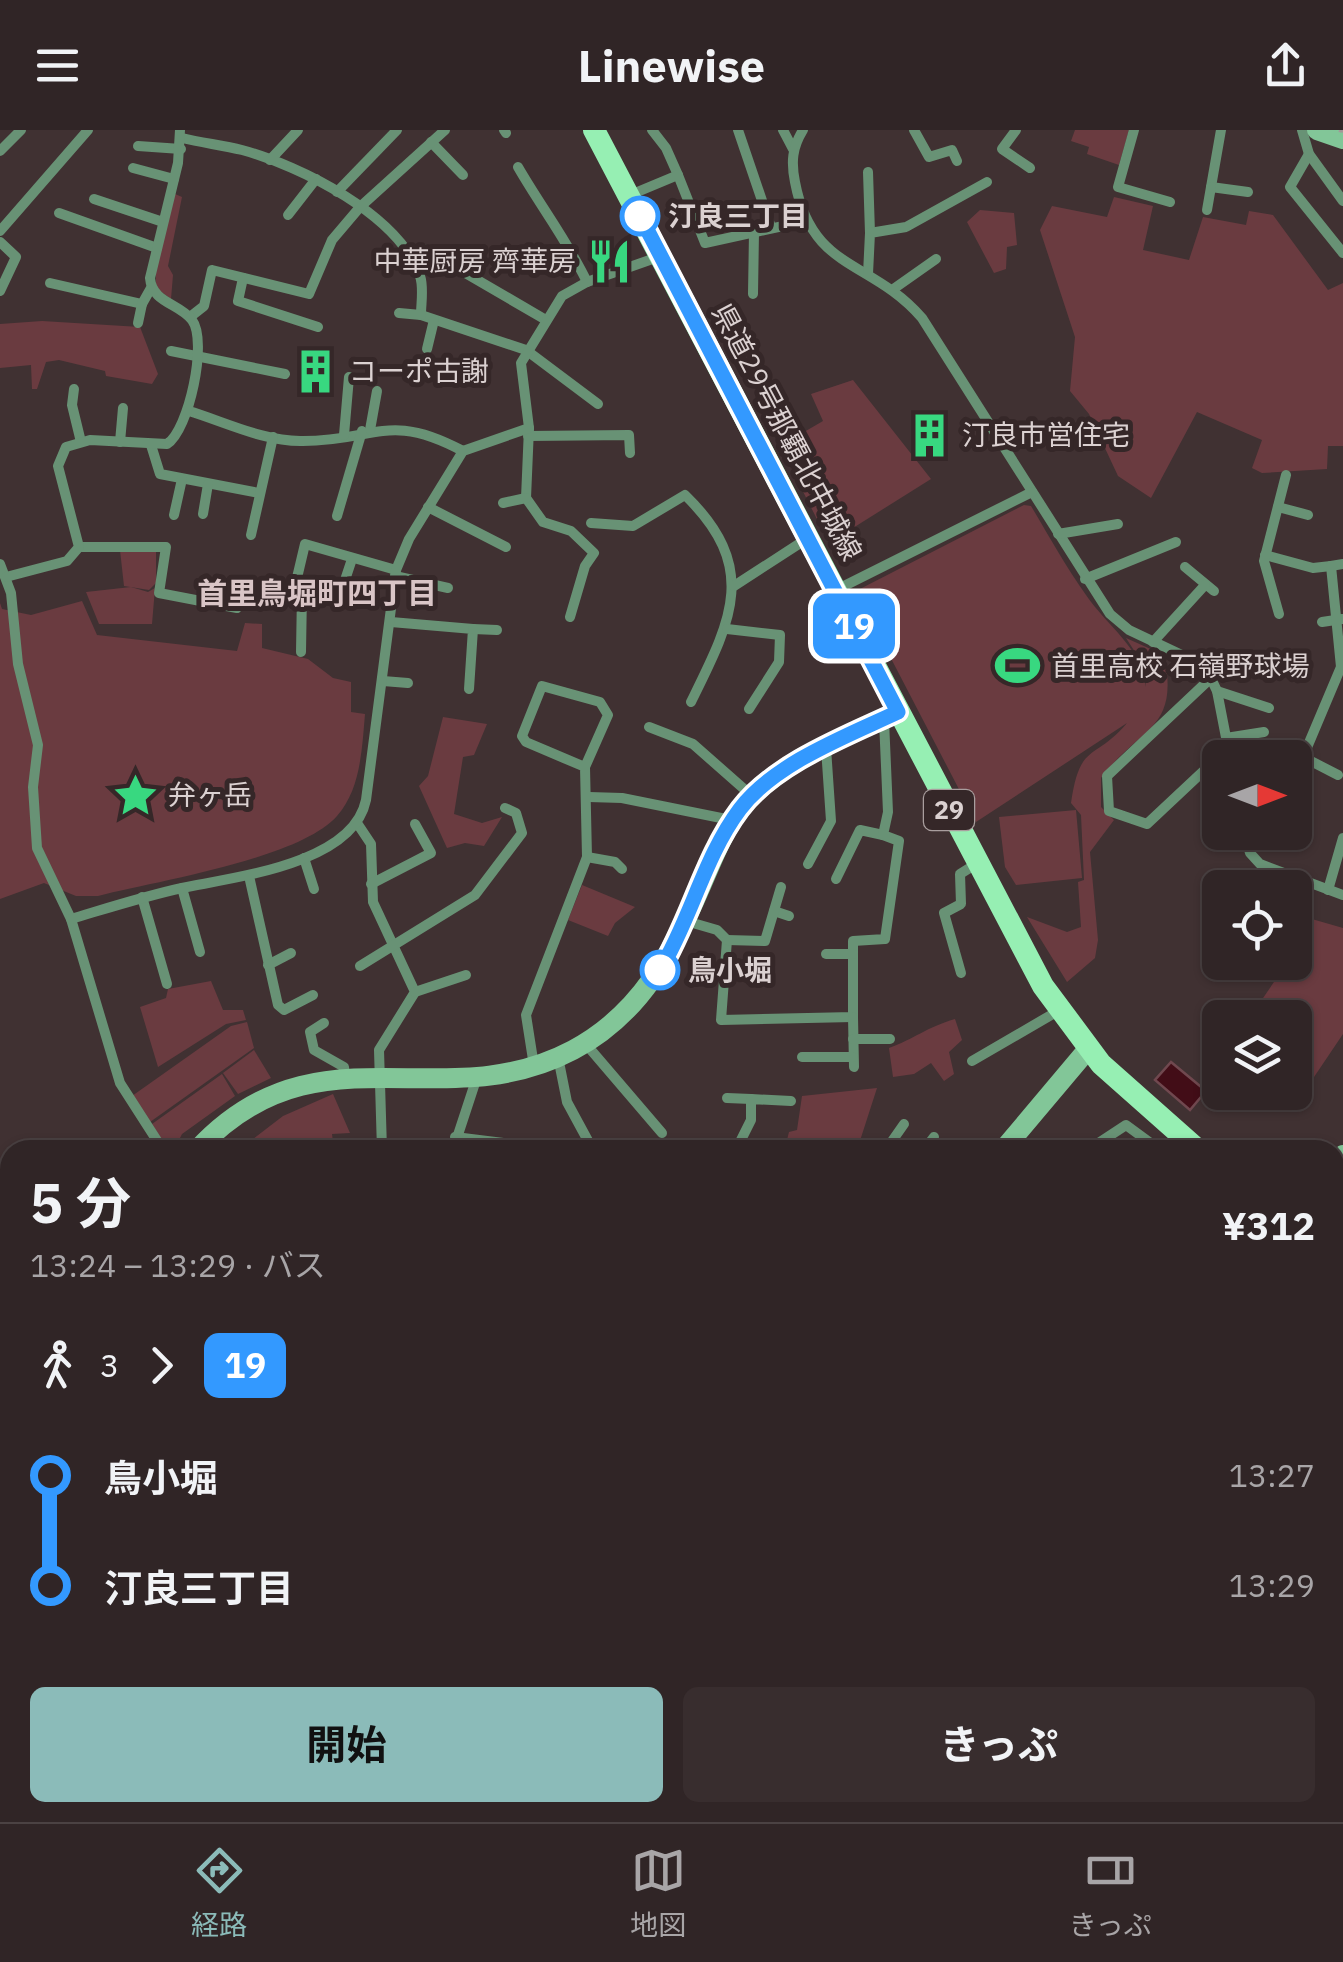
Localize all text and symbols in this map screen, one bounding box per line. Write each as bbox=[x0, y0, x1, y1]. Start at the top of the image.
text: Linewise bbox=[578, 36, 765, 94]
icon: menu bbox=[30, 38, 85, 93]
icon: share bbox=[1258, 38, 1313, 93]
marker: 汀良三丁目 bbox=[621, 197, 659, 235]
place label: 汀良三丁目 bbox=[668, 197, 808, 234]
restaurant icon: 中華厨房 齊華房 bbox=[585, 237, 633, 285]
place label: 中華厨房 齊華房 bbox=[373, 242, 576, 279]
street label: 県道29号那覇北中城線 bbox=[704, 297, 871, 567]
building icon: コーポ古謝 bbox=[292, 347, 340, 395]
place label: コーポ古謝 bbox=[349, 352, 489, 389]
building icon: 汀良市営住宅 bbox=[905, 411, 953, 459]
place label: 汀良市営住宅 bbox=[962, 416, 1130, 453]
district label: 首里鳥堀町四丁目 bbox=[197, 573, 437, 612]
line badge: 19 bbox=[809, 594, 899, 658]
text: 19 bbox=[833, 603, 875, 649]
sports icon: 首里高校 石嶺野球場 bbox=[994, 642, 1042, 690]
place label: 首里高校 石嶺野球場 bbox=[1051, 647, 1310, 684]
north arrow bbox=[1202, 740, 1312, 850]
map controls bbox=[1202, 740, 1312, 1110]
place icon: 弁ヶ岳 bbox=[111, 771, 159, 819]
place label: 弁ヶ岳 bbox=[168, 776, 252, 813]
road number: 29 bbox=[924, 790, 974, 830]
button: locate bbox=[1202, 870, 1312, 980]
marker: 鳥小堀 bbox=[641, 951, 679, 989]
place label: 鳥小堀 bbox=[688, 951, 772, 988]
button: layers bbox=[1202, 1000, 1312, 1110]
text: 5 分 bbox=[30, 1167, 131, 1238]
text: ¥312 bbox=[1222, 1201, 1315, 1250]
text: 13:24 – 13:29 · バス bbox=[30, 1244, 326, 1286]
icon: walk bbox=[30, 1338, 85, 1393]
icon: forward bbox=[134, 1338, 189, 1393]
text: 19 bbox=[224, 1342, 266, 1388]
text: 3 bbox=[100, 1344, 119, 1386]
text: 鳥小堀 bbox=[104, 1453, 218, 1502]
text: 13:27 bbox=[1229, 1454, 1315, 1496]
text: 汀良三丁目 bbox=[104, 1563, 294, 1612]
text: 13:29 bbox=[1229, 1564, 1315, 1606]
button: 開始 bbox=[30, 1687, 663, 1802]
button: きっぷ bbox=[683, 1687, 1315, 1802]
tab: 経路 bbox=[191, 1843, 247, 1943]
tab: 地図 bbox=[630, 1843, 686, 1943]
tab: きっぷ bbox=[1069, 1843, 1152, 1943]

